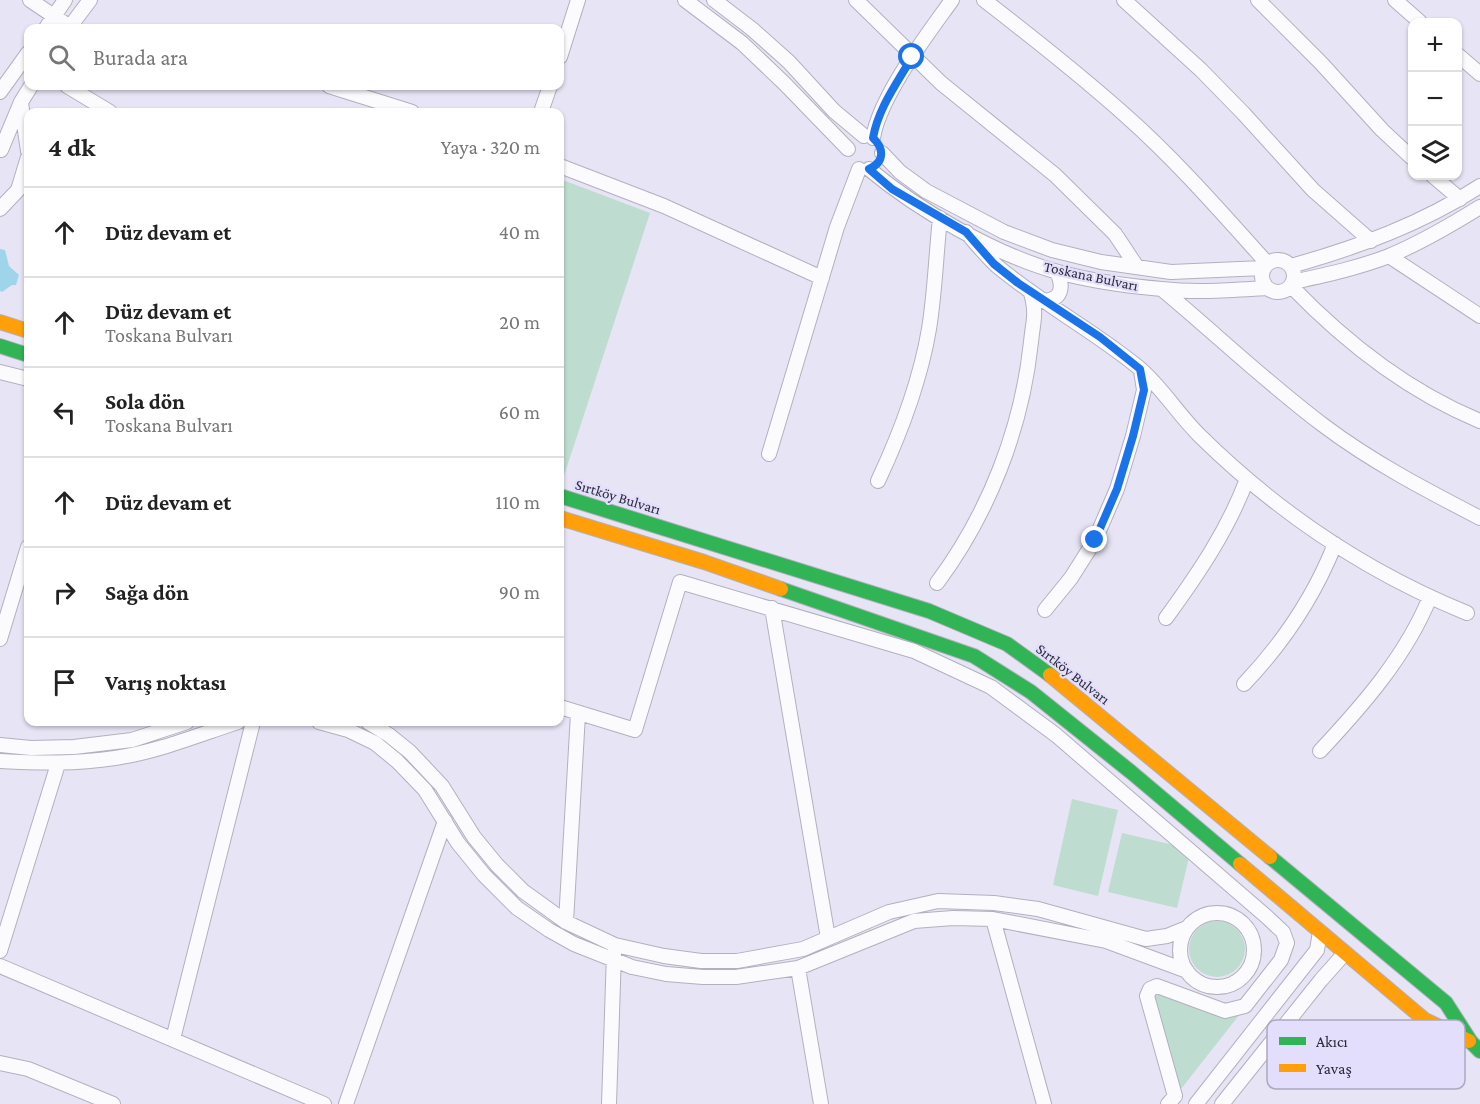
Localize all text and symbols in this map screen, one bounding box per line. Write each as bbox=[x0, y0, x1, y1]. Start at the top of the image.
map controls bbox=[1408, 18, 1462, 180]
button: + bbox=[1408, 18, 1462, 72]
search box bbox=[24, 24, 564, 90]
icon: search bbox=[45, 41, 78, 74]
route start bbox=[898, 43, 924, 69]
text: Burada ara bbox=[93, 45, 188, 70]
button: − bbox=[1408, 72, 1462, 126]
button: layers bbox=[1408, 126, 1462, 180]
text: 4 dk bbox=[48, 133, 95, 162]
text: Yaya · 320 m bbox=[441, 136, 540, 158]
icon: ahead bbox=[48, 216, 81, 249]
text: Düz devam et bbox=[105, 220, 231, 245]
text: 40 m bbox=[499, 221, 540, 243]
street label: Toskana Bulvarı bbox=[1042, 258, 1140, 294]
text: Düz devam et bbox=[105, 299, 231, 324]
icon: ahead bbox=[48, 306, 81, 339]
text: 20 m bbox=[499, 311, 540, 333]
text: Toskana Bulvarı bbox=[105, 324, 233, 346]
text: Sola dön bbox=[105, 389, 185, 414]
icon: left bbox=[48, 396, 81, 429]
text: 60 m bbox=[499, 401, 540, 423]
text: Toskana Bulvarı bbox=[105, 414, 233, 436]
street label: Sırtköy Bulvarı bbox=[573, 476, 663, 519]
icon: ahead bbox=[48, 486, 81, 519]
text: Düz devam et bbox=[105, 490, 231, 515]
text: 110 m bbox=[496, 491, 540, 513]
route end bbox=[1081, 526, 1107, 552]
icon: right bbox=[48, 576, 81, 609]
text: Sağa dön bbox=[105, 580, 189, 605]
text: 90 m bbox=[499, 581, 540, 603]
street label: Sırtköy Bulvarı bbox=[1033, 640, 1113, 708]
icon: arrive bbox=[48, 666, 81, 699]
text: Varış noktası bbox=[105, 670, 226, 695]
legend bbox=[1267, 1020, 1465, 1089]
text: Akıcı bbox=[1316, 1033, 1348, 1050]
text: Yavaş bbox=[1316, 1060, 1352, 1078]

